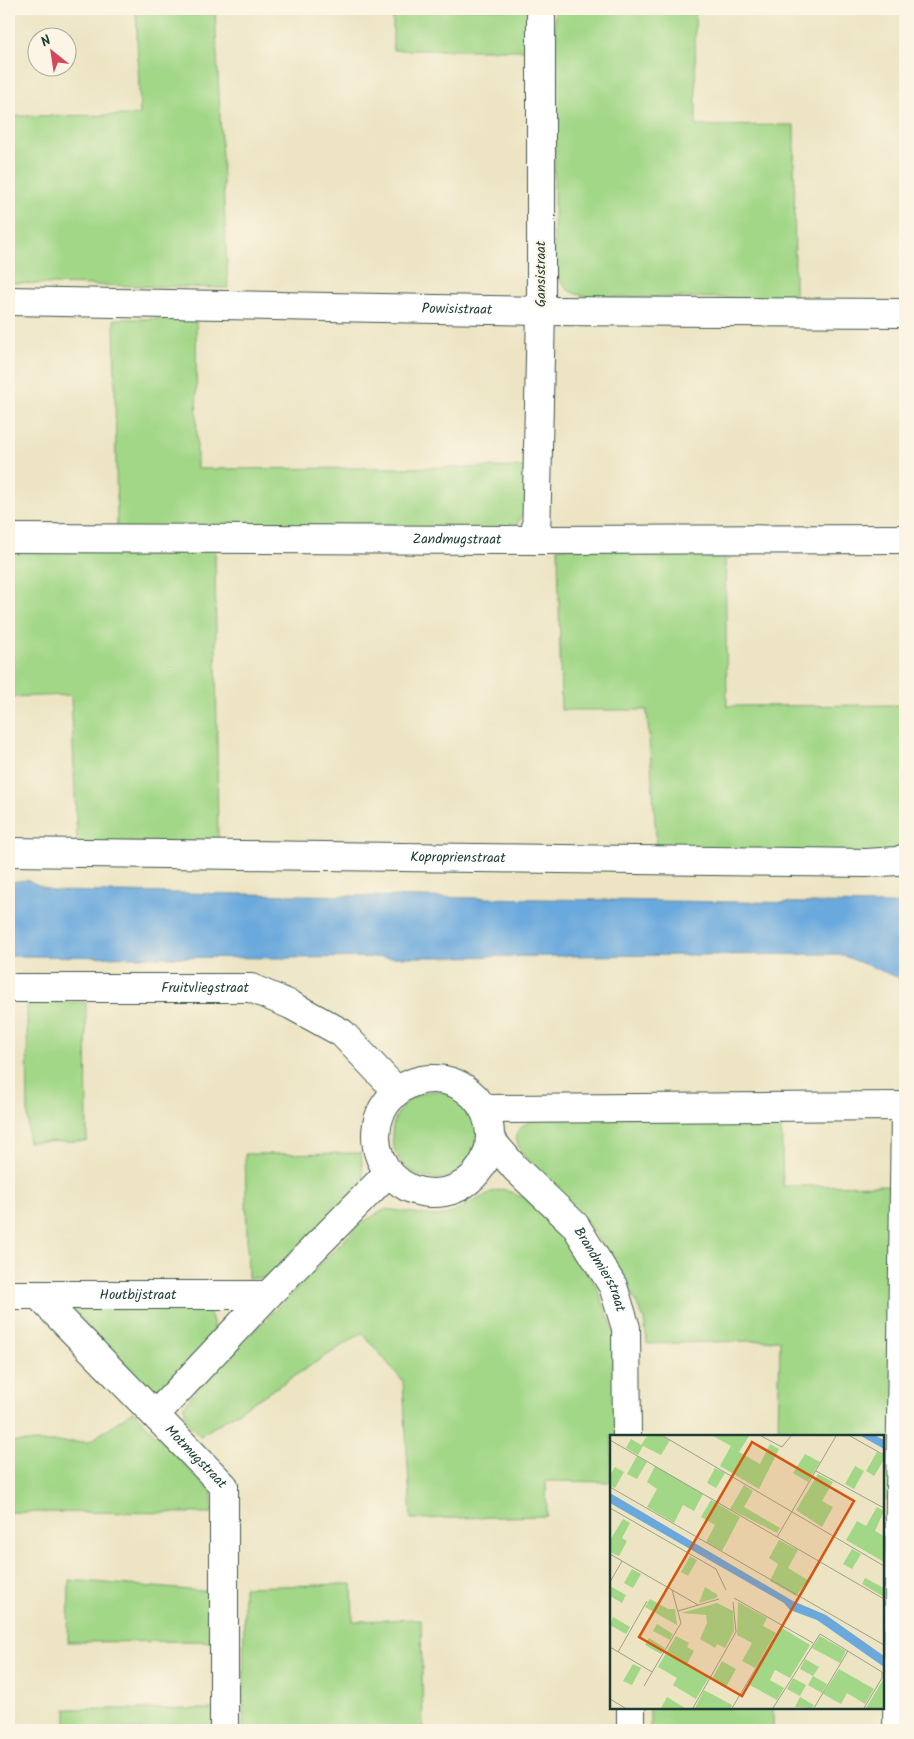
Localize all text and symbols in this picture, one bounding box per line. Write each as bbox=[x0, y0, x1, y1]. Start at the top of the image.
north arrow bbox=[28, 28, 78, 78]
text: N bbox=[37, 30, 55, 53]
street label: Gansistraat bbox=[530, 240, 552, 307]
street label: Powisistraat bbox=[421, 298, 493, 321]
street label: Zandmugstraat bbox=[413, 529, 502, 551]
street label: Koproprienstraat bbox=[410, 846, 506, 869]
street label: Fruitvliegstraat bbox=[161, 977, 249, 999]
street label: Brandmierstraat bbox=[568, 1223, 632, 1315]
street label: Houtbijstraat bbox=[100, 1284, 177, 1306]
street label: Motmugstraat bbox=[159, 1420, 233, 1494]
inset map bbox=[610, 1435, 884, 1709]

